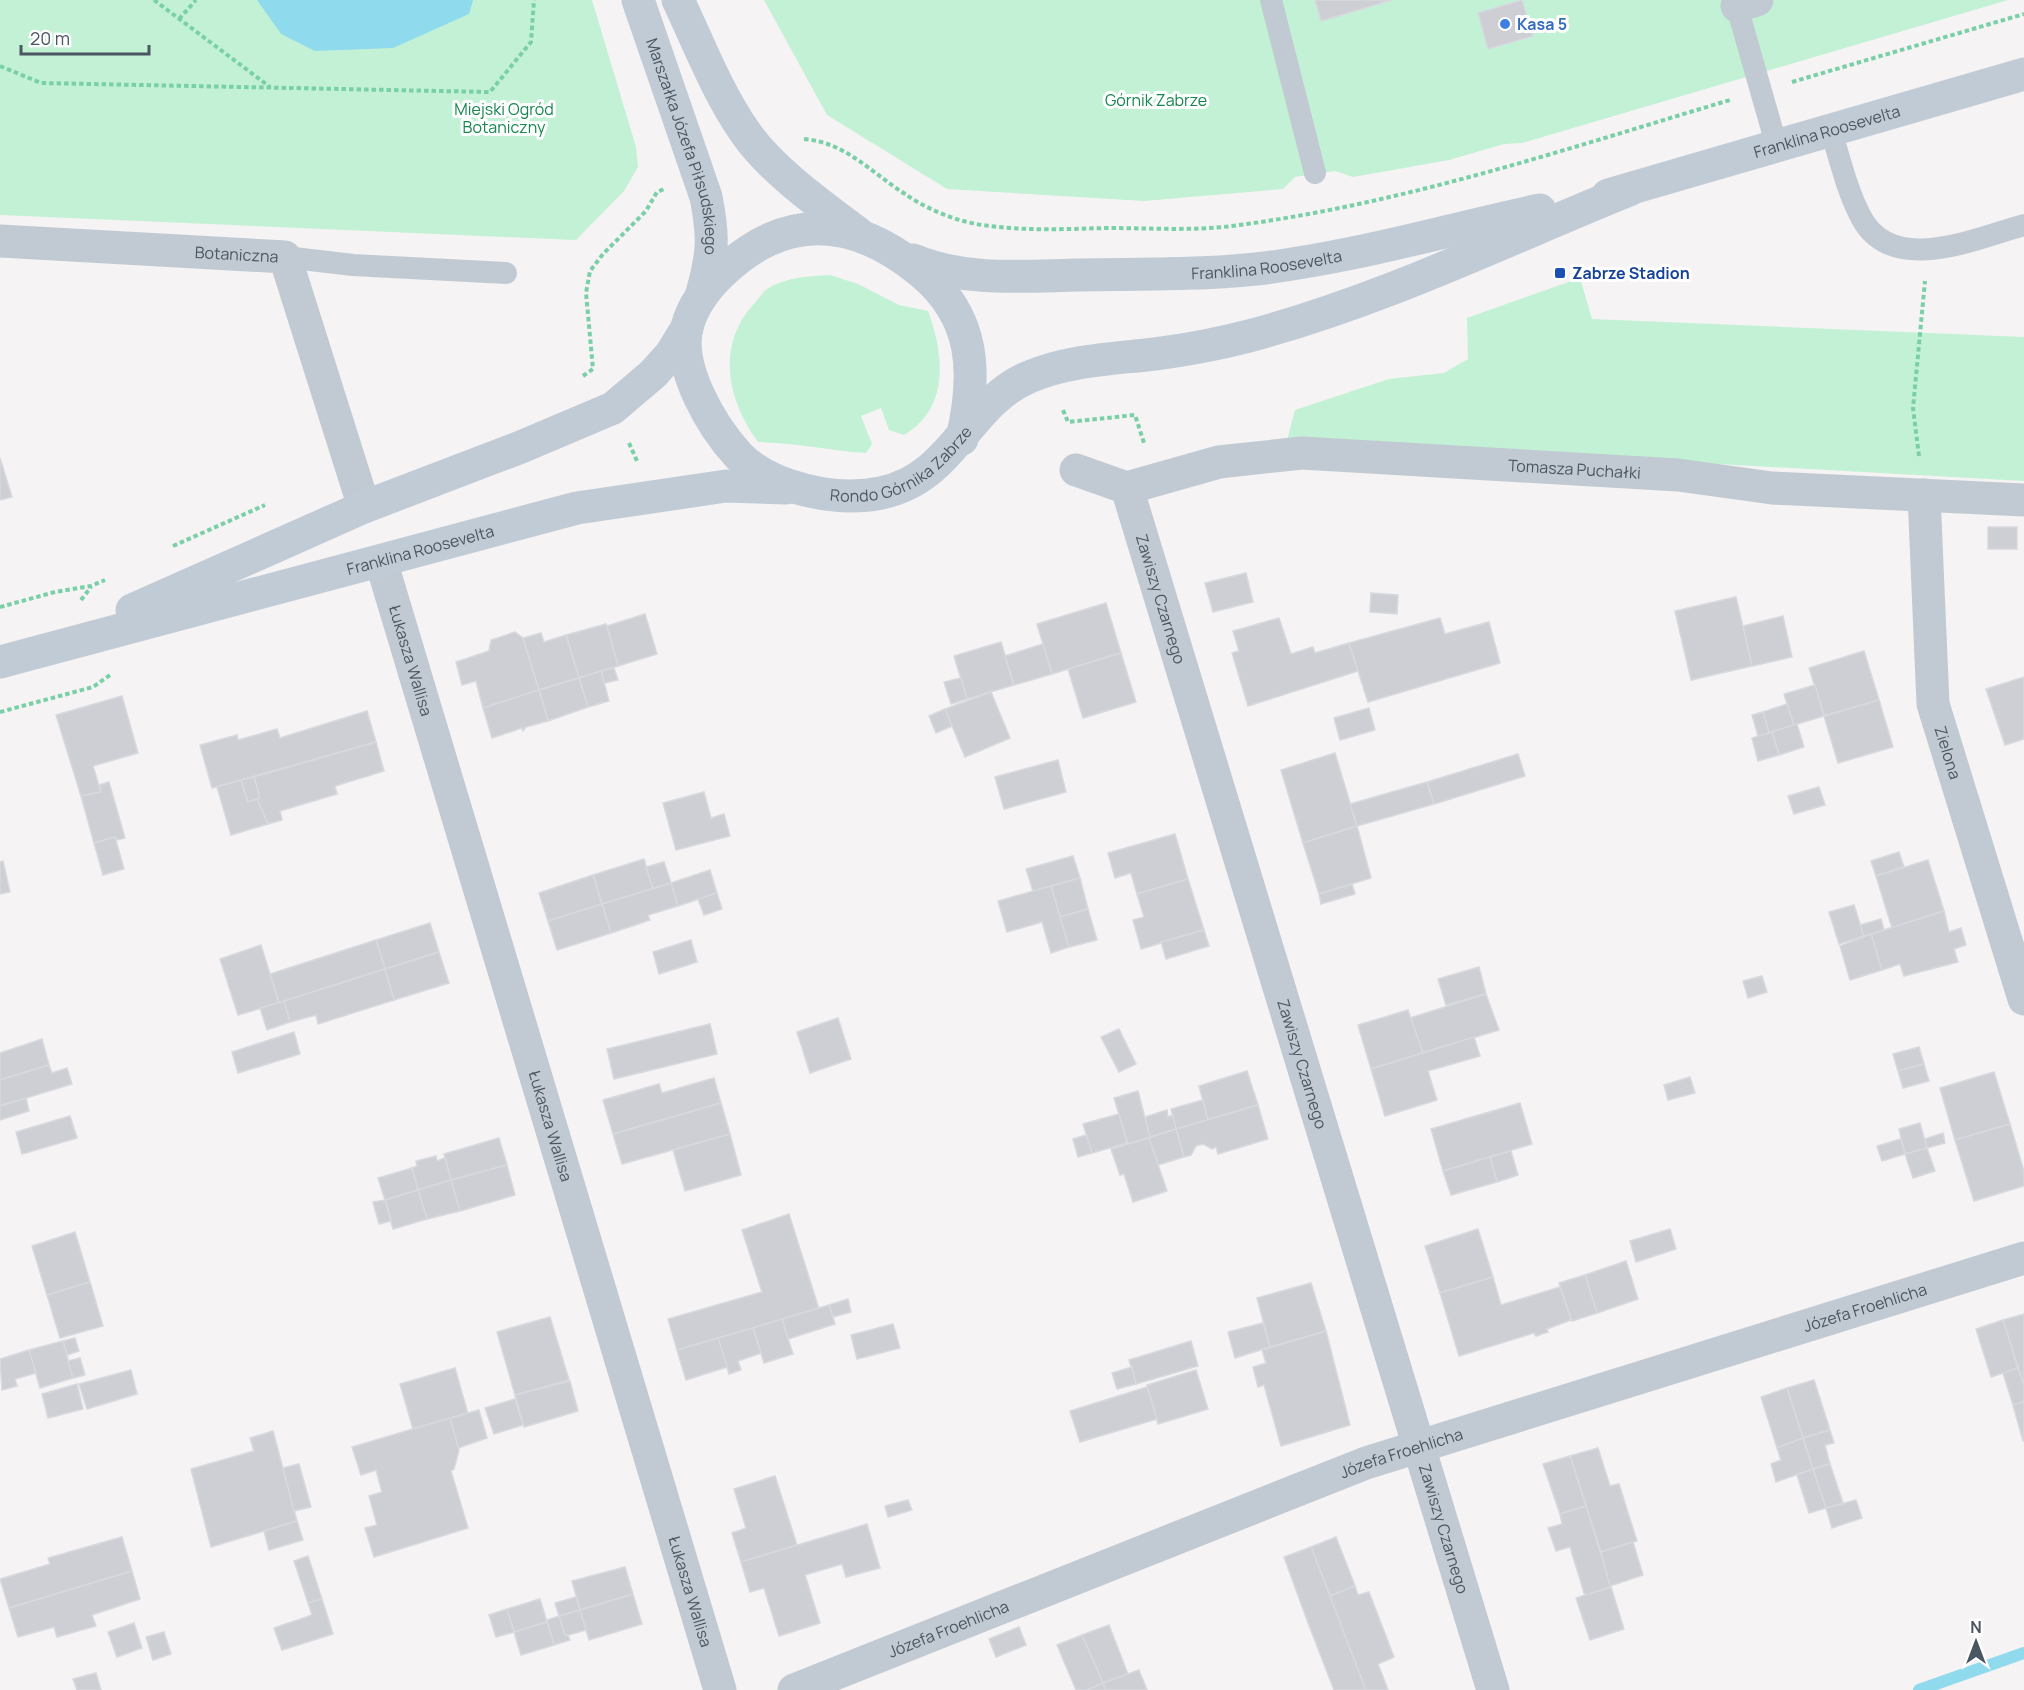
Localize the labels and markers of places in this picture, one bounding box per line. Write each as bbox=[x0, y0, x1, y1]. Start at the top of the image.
place label: Kasa 5 bbox=[1517, 13, 1567, 35]
marker: Kasa 5 bbox=[1498, 17, 1512, 31]
place label: Zabrze Stadion bbox=[1572, 262, 1690, 284]
marker: Zabrze Stadion bbox=[1553, 266, 1567, 280]

